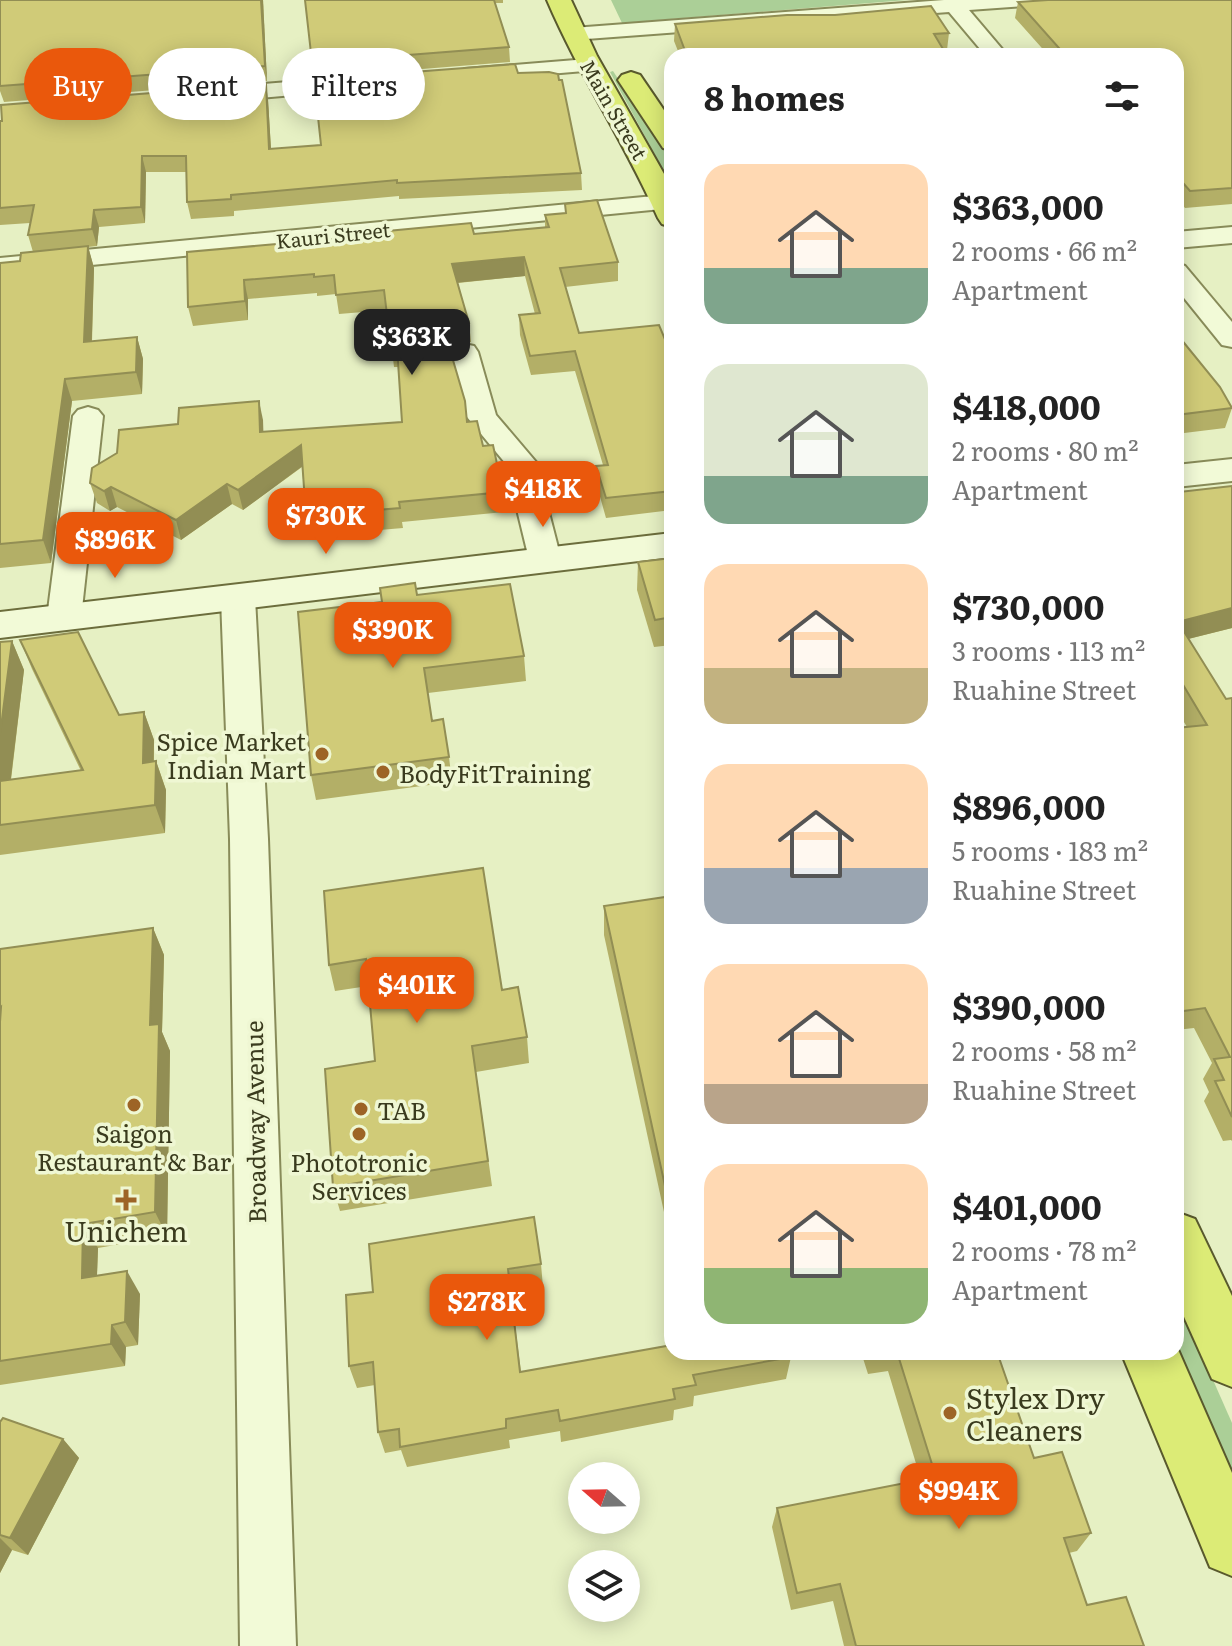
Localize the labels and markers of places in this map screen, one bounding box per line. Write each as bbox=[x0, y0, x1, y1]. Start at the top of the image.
pin: $363K bbox=[356, 309, 468, 377]
pin: $418K bbox=[487, 461, 599, 529]
pin: $730K bbox=[270, 488, 382, 556]
pin: $896K bbox=[59, 512, 171, 580]
pin: $390K bbox=[337, 602, 449, 670]
place label: Spice Market Indian Mart bbox=[156, 723, 306, 786]
marker: Spice Market Indian Mart bbox=[313, 745, 331, 763]
place label: BodyFitTraining bbox=[399, 755, 591, 790]
marker: BodyFitTraining bbox=[374, 763, 392, 781]
pin: $401K bbox=[361, 957, 473, 1025]
place label: TAB bbox=[377, 1092, 426, 1127]
marker: Saigon Restaurant & Bar bbox=[125, 1096, 143, 1114]
marker: TAB bbox=[352, 1100, 370, 1118]
place label: Saigon Restaurant & Bar bbox=[37, 1115, 232, 1178]
marker: Phototronic Services bbox=[350, 1125, 368, 1143]
place label: Phototronic Services bbox=[290, 1144, 428, 1207]
marker: Unichem bbox=[117, 1191, 135, 1209]
place label: Unichem bbox=[64, 1209, 188, 1251]
pin: $278K bbox=[431, 1274, 543, 1342]
place label: Stylex Dry Cleaners bbox=[966, 1376, 1106, 1450]
marker: Stylex Dry Cleaners bbox=[941, 1404, 959, 1422]
pin: $994K bbox=[903, 1463, 1015, 1531]

